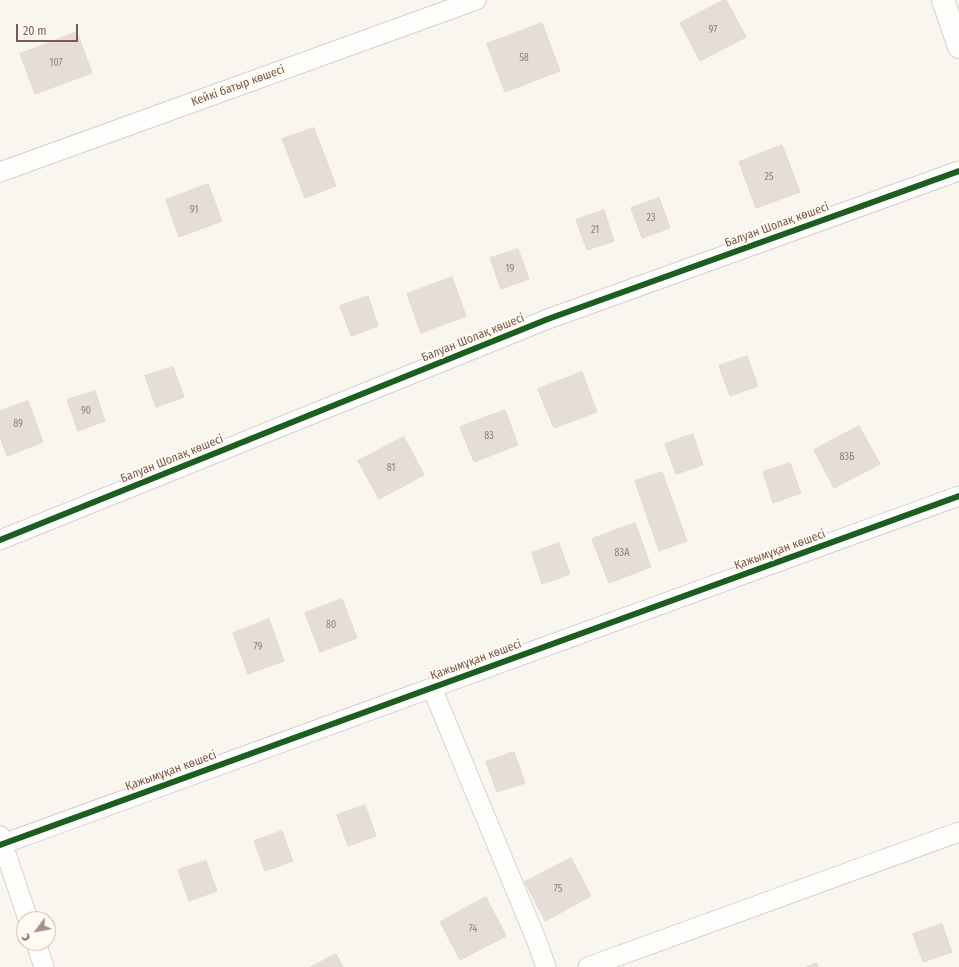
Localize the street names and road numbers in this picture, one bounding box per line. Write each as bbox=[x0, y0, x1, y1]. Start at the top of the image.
street label: Кейкі батыр көшесі bbox=[189, 62, 287, 110]
street label: Балуан Шолақ көшесі bbox=[723, 199, 831, 251]
street label: Балуан Шолақ көшесі bbox=[419, 311, 527, 365]
street label: Балуан Шолақ көшесі bbox=[118, 432, 226, 486]
street label: Қажымұқан көшесі bbox=[732, 527, 828, 573]
street label: Қажымұқан көшесі bbox=[428, 637, 524, 683]
street label: Қажымұқан көшесі bbox=[123, 748, 219, 794]

